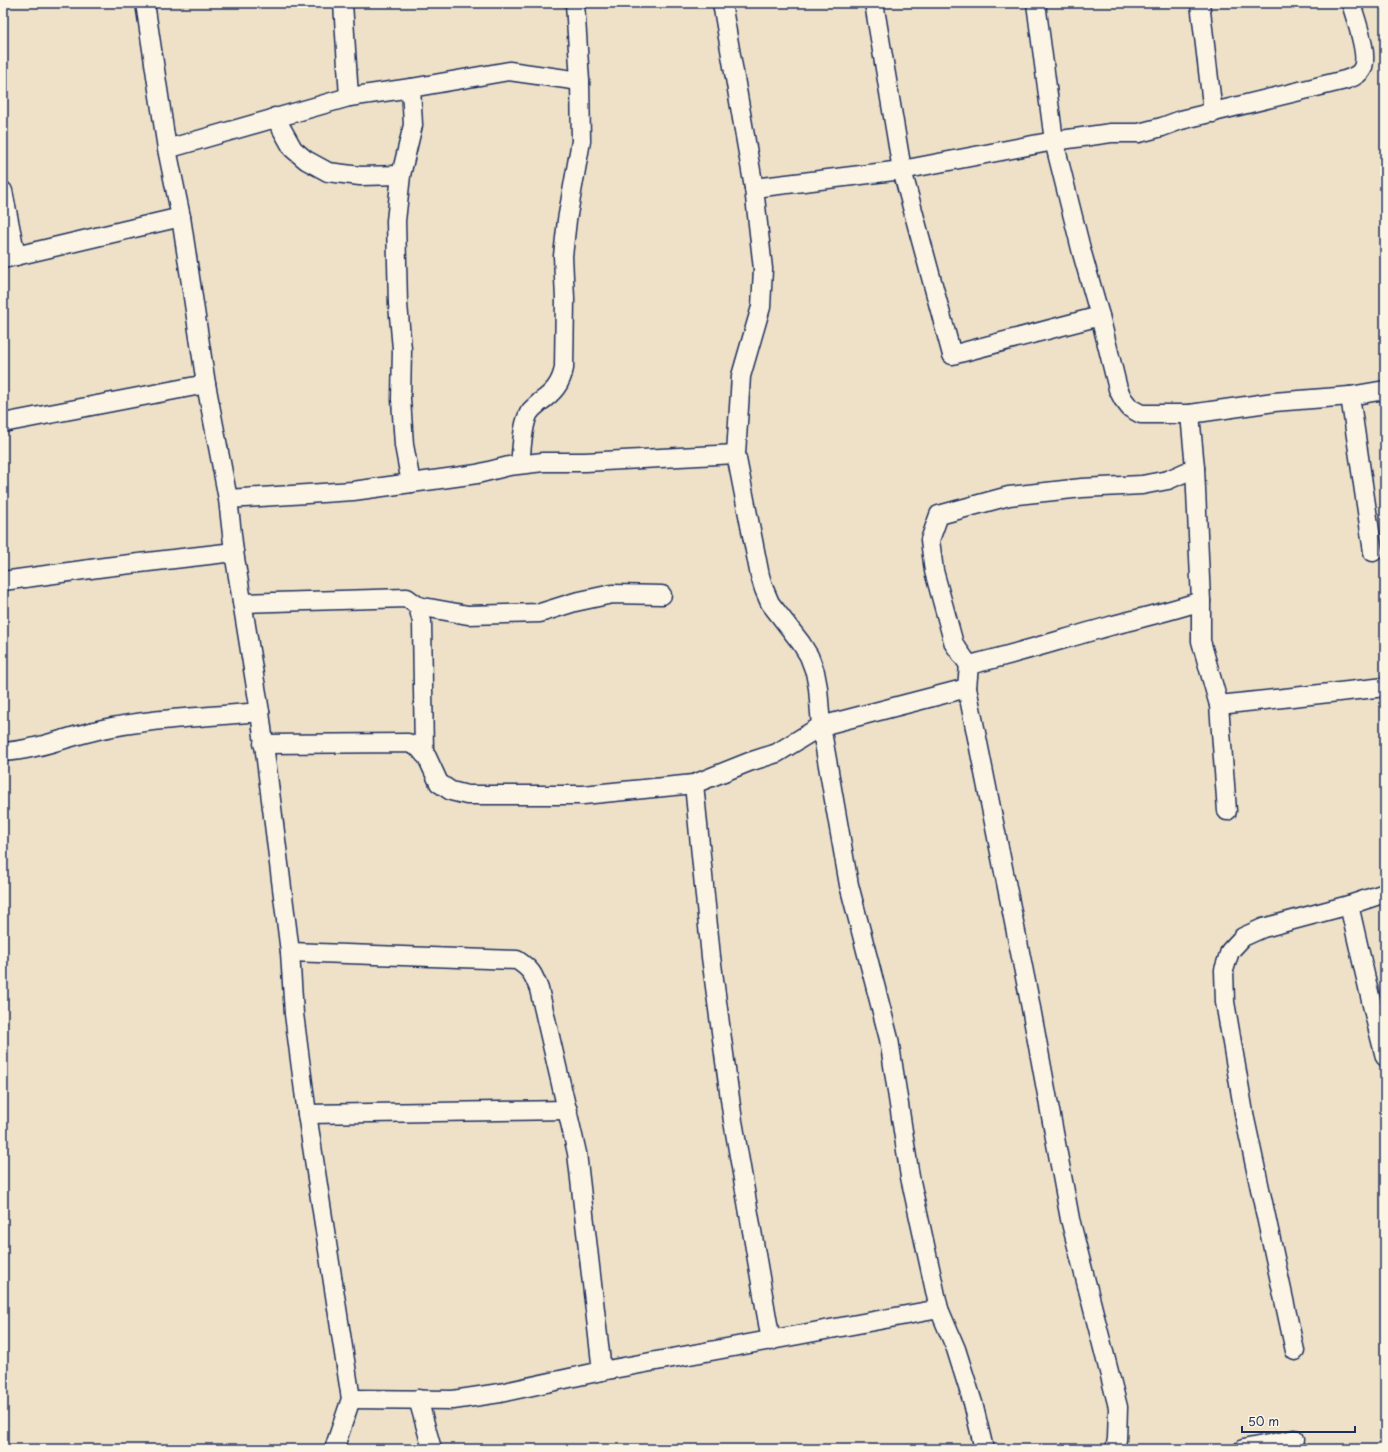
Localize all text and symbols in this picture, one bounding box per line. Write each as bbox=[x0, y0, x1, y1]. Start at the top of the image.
scale bar bbox=[1242, 1408, 1355, 1434]
text: 50 m bbox=[1248, 1412, 1279, 1430]

